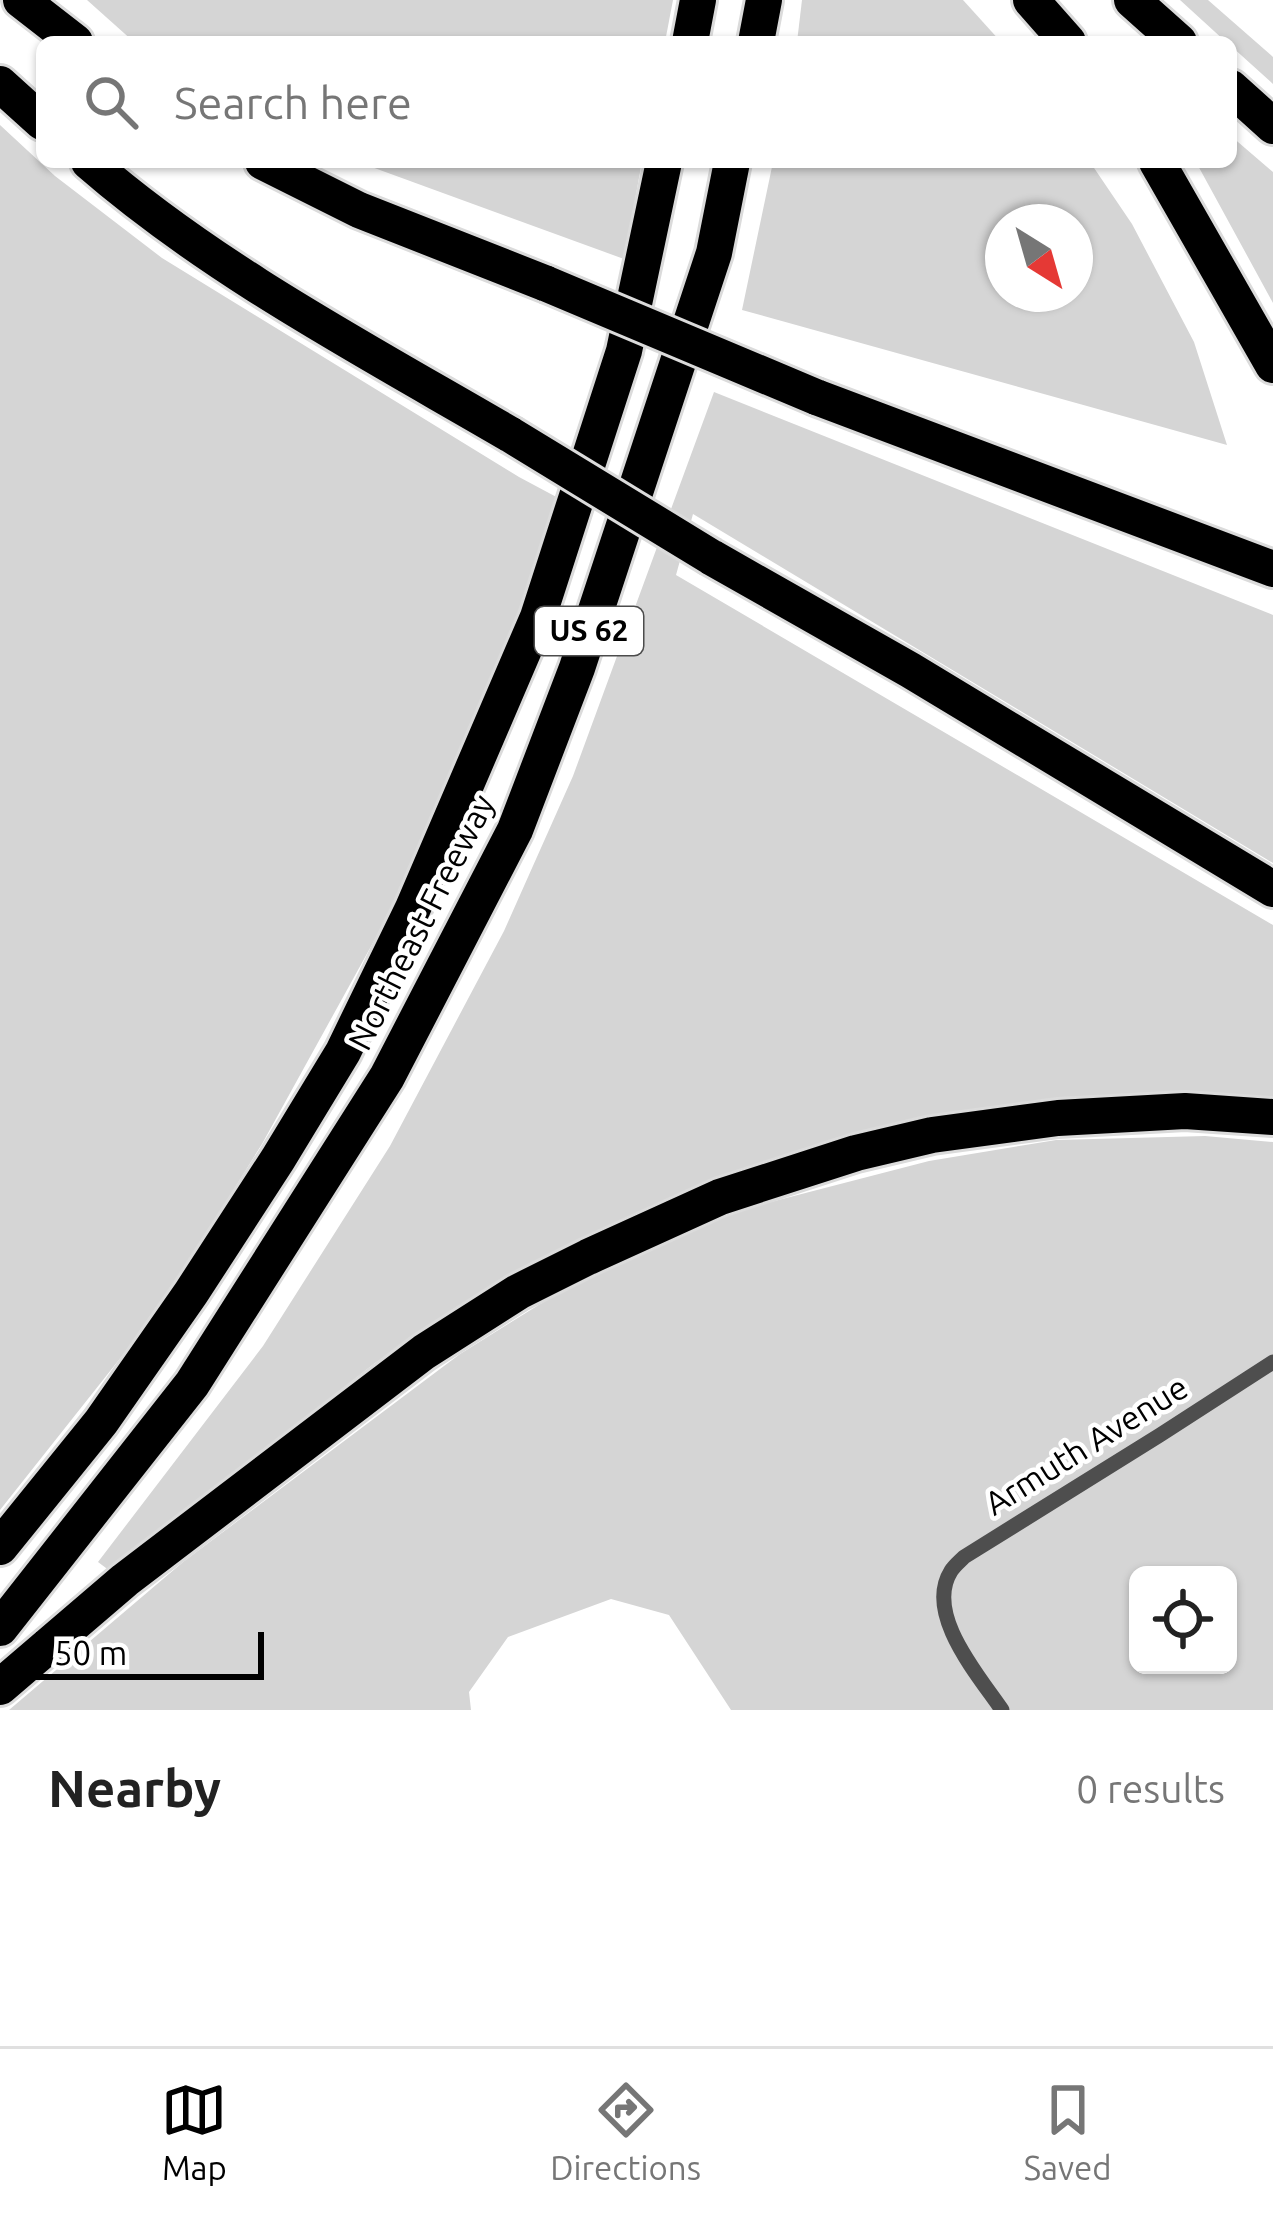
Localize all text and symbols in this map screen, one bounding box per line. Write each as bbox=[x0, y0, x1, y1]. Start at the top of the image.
search box bbox=[36, 36, 1237, 168]
icon: search bbox=[78, 69, 144, 135]
text: Search here bbox=[174, 77, 412, 128]
north arrow bbox=[985, 204, 1093, 312]
road number: US 62 bbox=[535, 607, 643, 655]
street label: Northeast Freeway bbox=[340, 788, 501, 1056]
street label: Armuth Avenue bbox=[978, 1367, 1194, 1522]
map controls bbox=[1129, 1566, 1237, 1674]
button: locate bbox=[1129, 1566, 1237, 1674]
scale bar bbox=[36, 1626, 264, 1679]
text: 50 m bbox=[54, 1634, 127, 1671]
text: Nearby bbox=[48, 1759, 221, 1817]
text: 0 results bbox=[1076, 1767, 1225, 1810]
tab: Map bbox=[161, 2077, 227, 2186]
tab: Directions bbox=[550, 2077, 701, 2186]
tab: Saved bbox=[1024, 2077, 1112, 2186]

